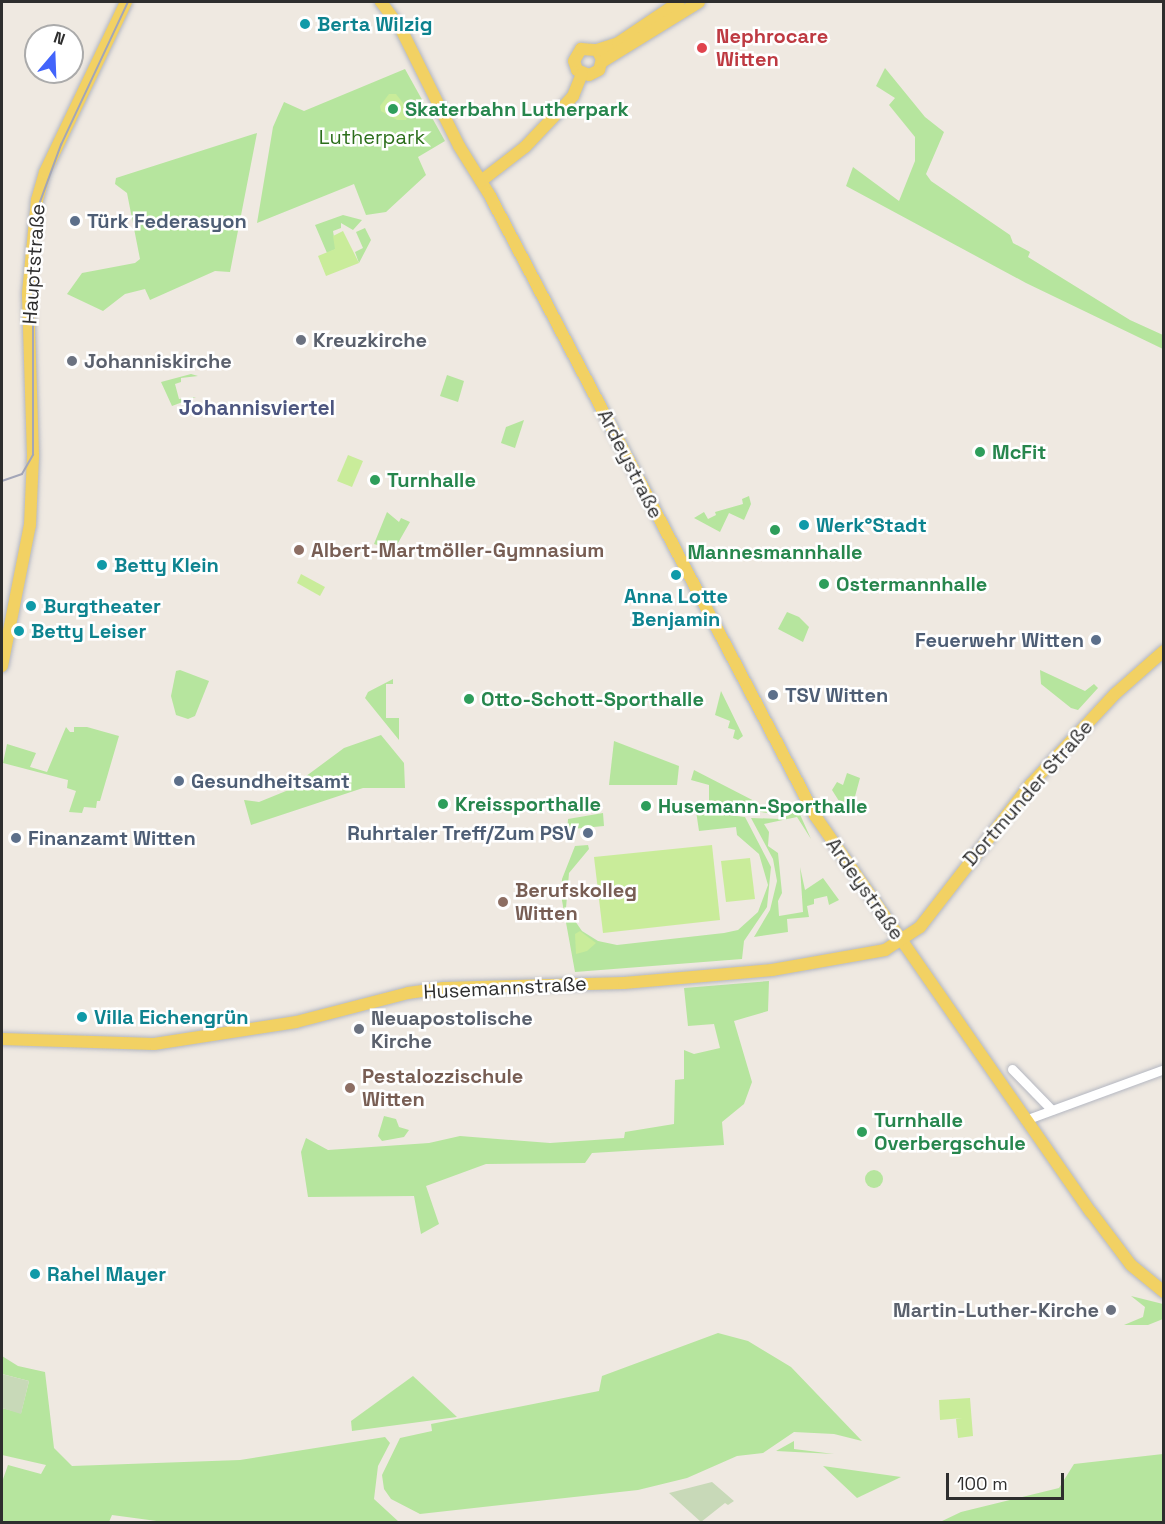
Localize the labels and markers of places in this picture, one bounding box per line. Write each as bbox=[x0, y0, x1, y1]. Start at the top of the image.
place label: Berta Wilzig bbox=[317, 12, 433, 36]
marker: Berta Wilzig bbox=[298, 17, 312, 31]
place label: Nephrocare Witten bbox=[716, 24, 828, 71]
marker: Nephrocare Witten bbox=[693, 39, 711, 57]
place label: Skaterbahn Lutherpark bbox=[405, 97, 629, 121]
marker: Skaterbahn Lutherpark bbox=[386, 102, 400, 116]
place label: Türk Federasyon bbox=[87, 209, 247, 233]
marker: Türk Federasyon bbox=[68, 214, 82, 228]
place label: Kreuzkirche bbox=[313, 328, 427, 352]
marker: Kreuzkirche bbox=[294, 333, 308, 347]
place label: Johanniskirche bbox=[84, 349, 232, 373]
marker: Johanniskirche bbox=[65, 354, 79, 368]
place label: McFit bbox=[992, 440, 1046, 464]
marker: McFit bbox=[973, 445, 987, 459]
place label: Turnhalle bbox=[387, 468, 476, 492]
marker: Turnhalle bbox=[368, 473, 382, 487]
place label: Werk°Stadt bbox=[816, 513, 927, 537]
marker: Werk°Stadt bbox=[797, 518, 811, 532]
marker: Mannesmannhalle bbox=[768, 523, 782, 537]
place label: Albert-Martmöller-Gymnasium bbox=[311, 538, 604, 562]
place label: Mannesmannhalle bbox=[687, 540, 863, 564]
marker: Albert-Martmöller-Gymnasium bbox=[292, 543, 306, 557]
place label: Betty Klein bbox=[114, 553, 219, 577]
marker: Betty Klein bbox=[95, 558, 109, 572]
marker: Anna Lotte Benjamin bbox=[669, 568, 683, 582]
place label: Ostermannhalle bbox=[836, 572, 987, 596]
marker: Ostermannhalle bbox=[817, 577, 831, 591]
place label: Anna Lotte Benjamin bbox=[624, 584, 728, 631]
place label: Burgtheater bbox=[43, 594, 161, 618]
marker: Burgtheater bbox=[24, 599, 38, 613]
place label: Betty Leiser bbox=[31, 619, 146, 643]
marker: Betty Leiser bbox=[12, 624, 26, 638]
place label: Feuerwehr Witten bbox=[915, 628, 1084, 652]
marker: Feuerwehr Witten bbox=[1089, 633, 1103, 647]
place label: TSV Witten bbox=[785, 683, 889, 707]
place label: Otto-Schott-Sporthalle bbox=[481, 687, 704, 711]
marker: TSV Witten bbox=[766, 688, 780, 702]
marker: Otto-Schott-Sporthalle bbox=[462, 692, 476, 706]
place label: Gesundheitsamt bbox=[191, 769, 350, 793]
marker: Gesundheitsamt bbox=[172, 774, 186, 788]
place label: Kreissporthalle bbox=[455, 792, 601, 816]
place label: Husemann-Sporthalle bbox=[658, 794, 868, 818]
marker: Kreissporthalle bbox=[436, 797, 450, 811]
marker: Husemann-Sporthalle bbox=[639, 799, 653, 813]
place label: Ruhrtaler Treff/Zum PSV bbox=[347, 821, 576, 845]
place label: Finanzamt Witten bbox=[28, 826, 196, 850]
marker: Ruhrtaler Treff/Zum PSV bbox=[581, 826, 595, 840]
marker: Finanzamt Witten bbox=[9, 831, 23, 845]
place label: Berufskolleg Witten bbox=[515, 879, 637, 926]
marker: Berufskolleg Witten bbox=[496, 895, 510, 909]
place label: Villa Eichengrün bbox=[94, 1005, 249, 1029]
place label: Neuapostolische Kirche bbox=[371, 1006, 533, 1053]
marker: Villa Eichengrün bbox=[75, 1010, 89, 1024]
marker: Neuapostolische Kirche bbox=[352, 1022, 366, 1036]
place label: Pestalozzischule Witten bbox=[362, 1064, 523, 1111]
marker: Pestalozzischule Witten bbox=[343, 1081, 357, 1095]
place label: Turnhalle Overbergschule bbox=[874, 1108, 1026, 1155]
marker: Turnhalle Overbergschule bbox=[855, 1125, 869, 1139]
place label: Rahel Mayer bbox=[47, 1262, 166, 1286]
marker: Rahel Mayer bbox=[28, 1267, 42, 1281]
place label: Martin-Luther-Kirche bbox=[893, 1298, 1099, 1322]
marker: Martin-Luther-Kirche bbox=[1104, 1303, 1118, 1317]

